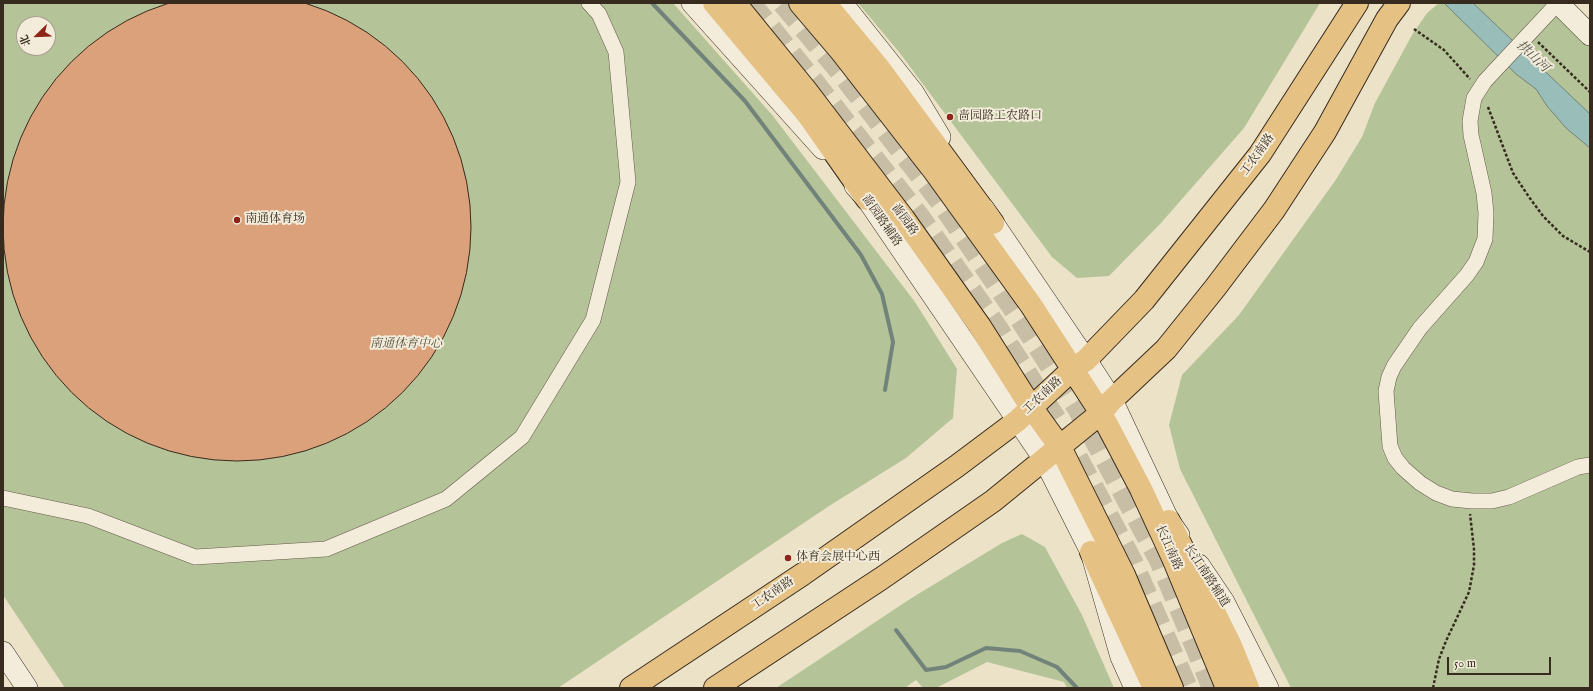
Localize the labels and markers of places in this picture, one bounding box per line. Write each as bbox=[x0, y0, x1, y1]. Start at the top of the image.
place label: 啬园路工农路口 bbox=[958, 110, 1042, 124]
marker: 啬园路工农路口 bbox=[945, 112, 955, 122]
place label: 南通体育场 bbox=[245, 213, 305, 227]
marker: 南通体育场 bbox=[232, 215, 242, 225]
place label: 体育会展中心西 bbox=[796, 551, 880, 565]
marker: 体育会展中心西 bbox=[783, 553, 793, 563]

